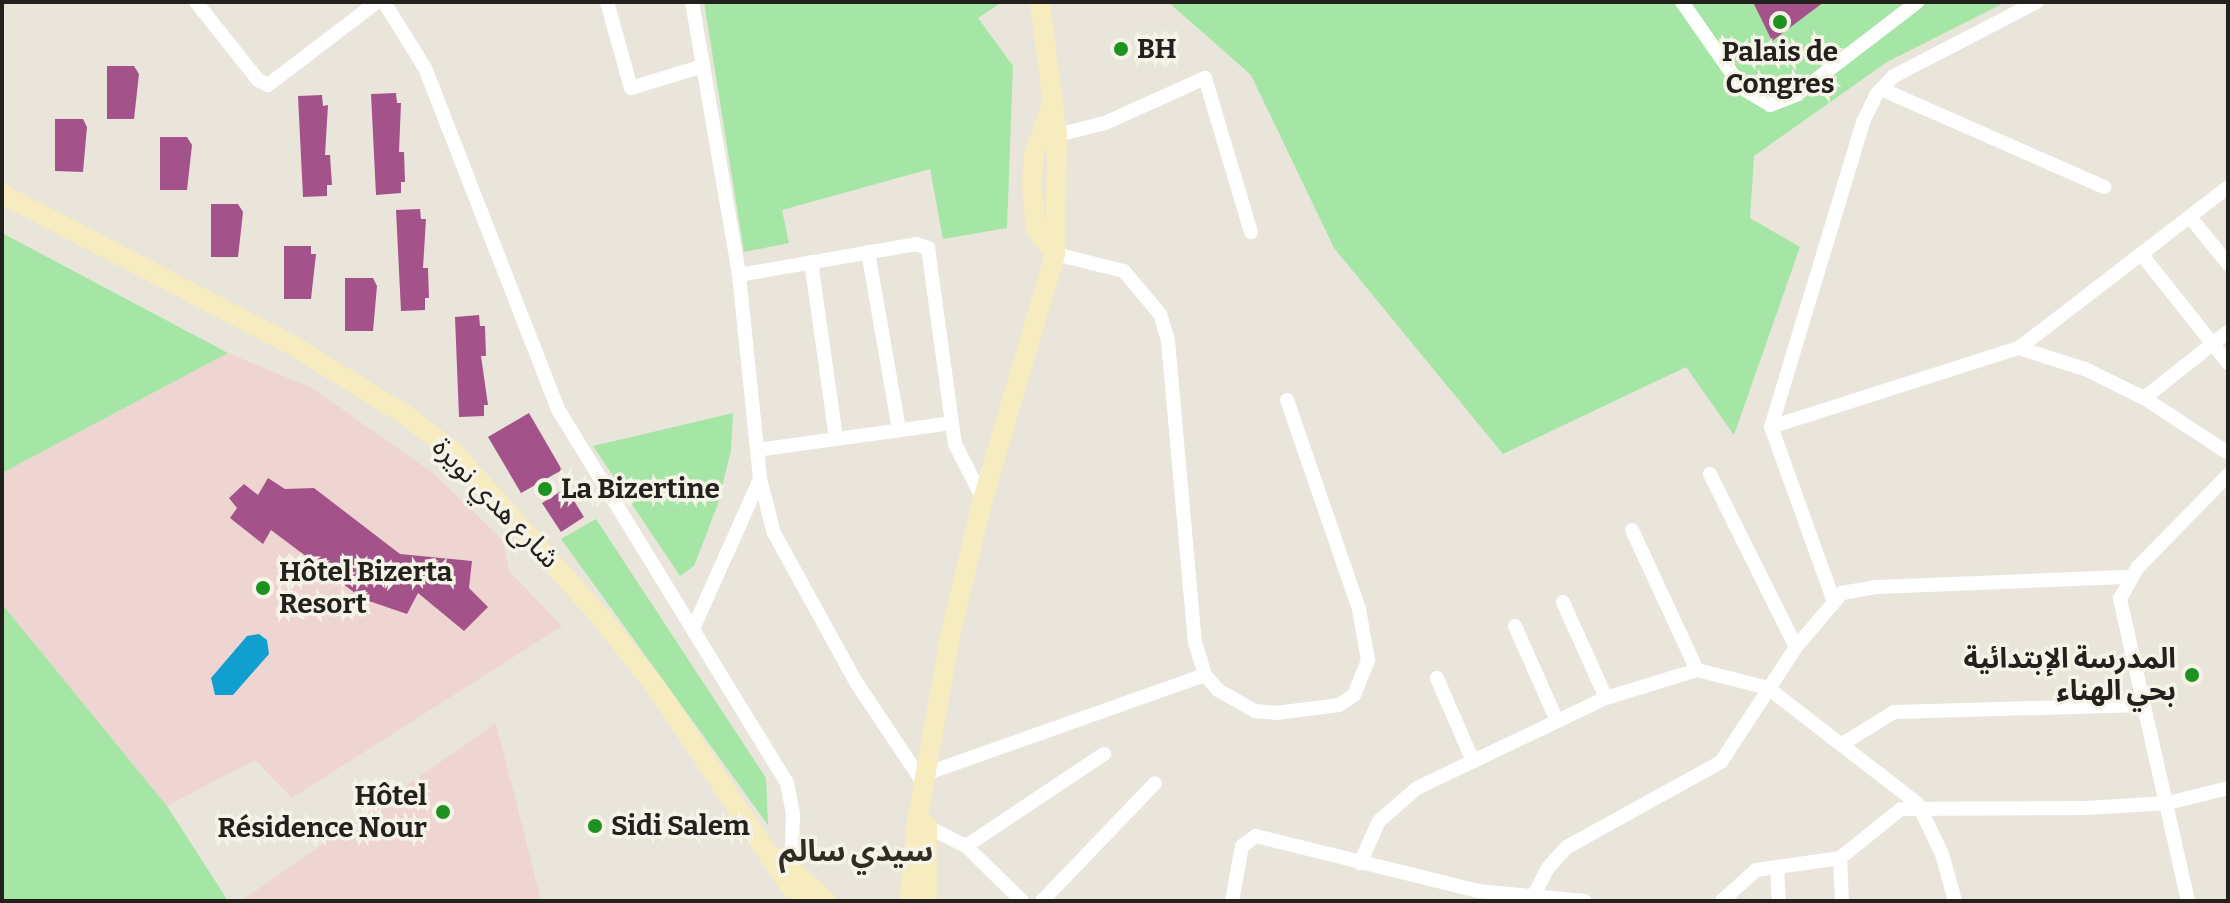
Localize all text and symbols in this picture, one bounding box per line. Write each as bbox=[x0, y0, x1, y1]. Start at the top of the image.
marker: Palais de Congres bbox=[1771, 13, 1789, 31]
place label: BH bbox=[1137, 32, 1177, 66]
place label: Palais de Congres bbox=[1722, 35, 1838, 101]
marker: BH bbox=[1112, 40, 1130, 58]
street label: شارع هدي نويرة bbox=[425, 431, 567, 575]
place label: La Bizertine bbox=[561, 472, 720, 506]
marker: La Bizertine bbox=[536, 480, 554, 498]
place label: Hôtel Bizerta Resort bbox=[279, 555, 452, 621]
marker: Hôtel Bizerta Resort bbox=[254, 579, 272, 597]
place label: المدرسة الإبتدائية بحي الهناء bbox=[1964, 642, 2176, 708]
marker: المدرسة الإبتدائية بحي الهناء bbox=[2183, 666, 2201, 684]
place label: Hôtel Résidence Nour bbox=[218, 779, 427, 845]
marker: Hôtel Résidence Nour bbox=[434, 803, 452, 821]
place label: Sidi Salem bbox=[611, 809, 750, 843]
marker: Sidi Salem bbox=[586, 817, 604, 835]
district label: سيدي سالم bbox=[779, 833, 933, 869]

